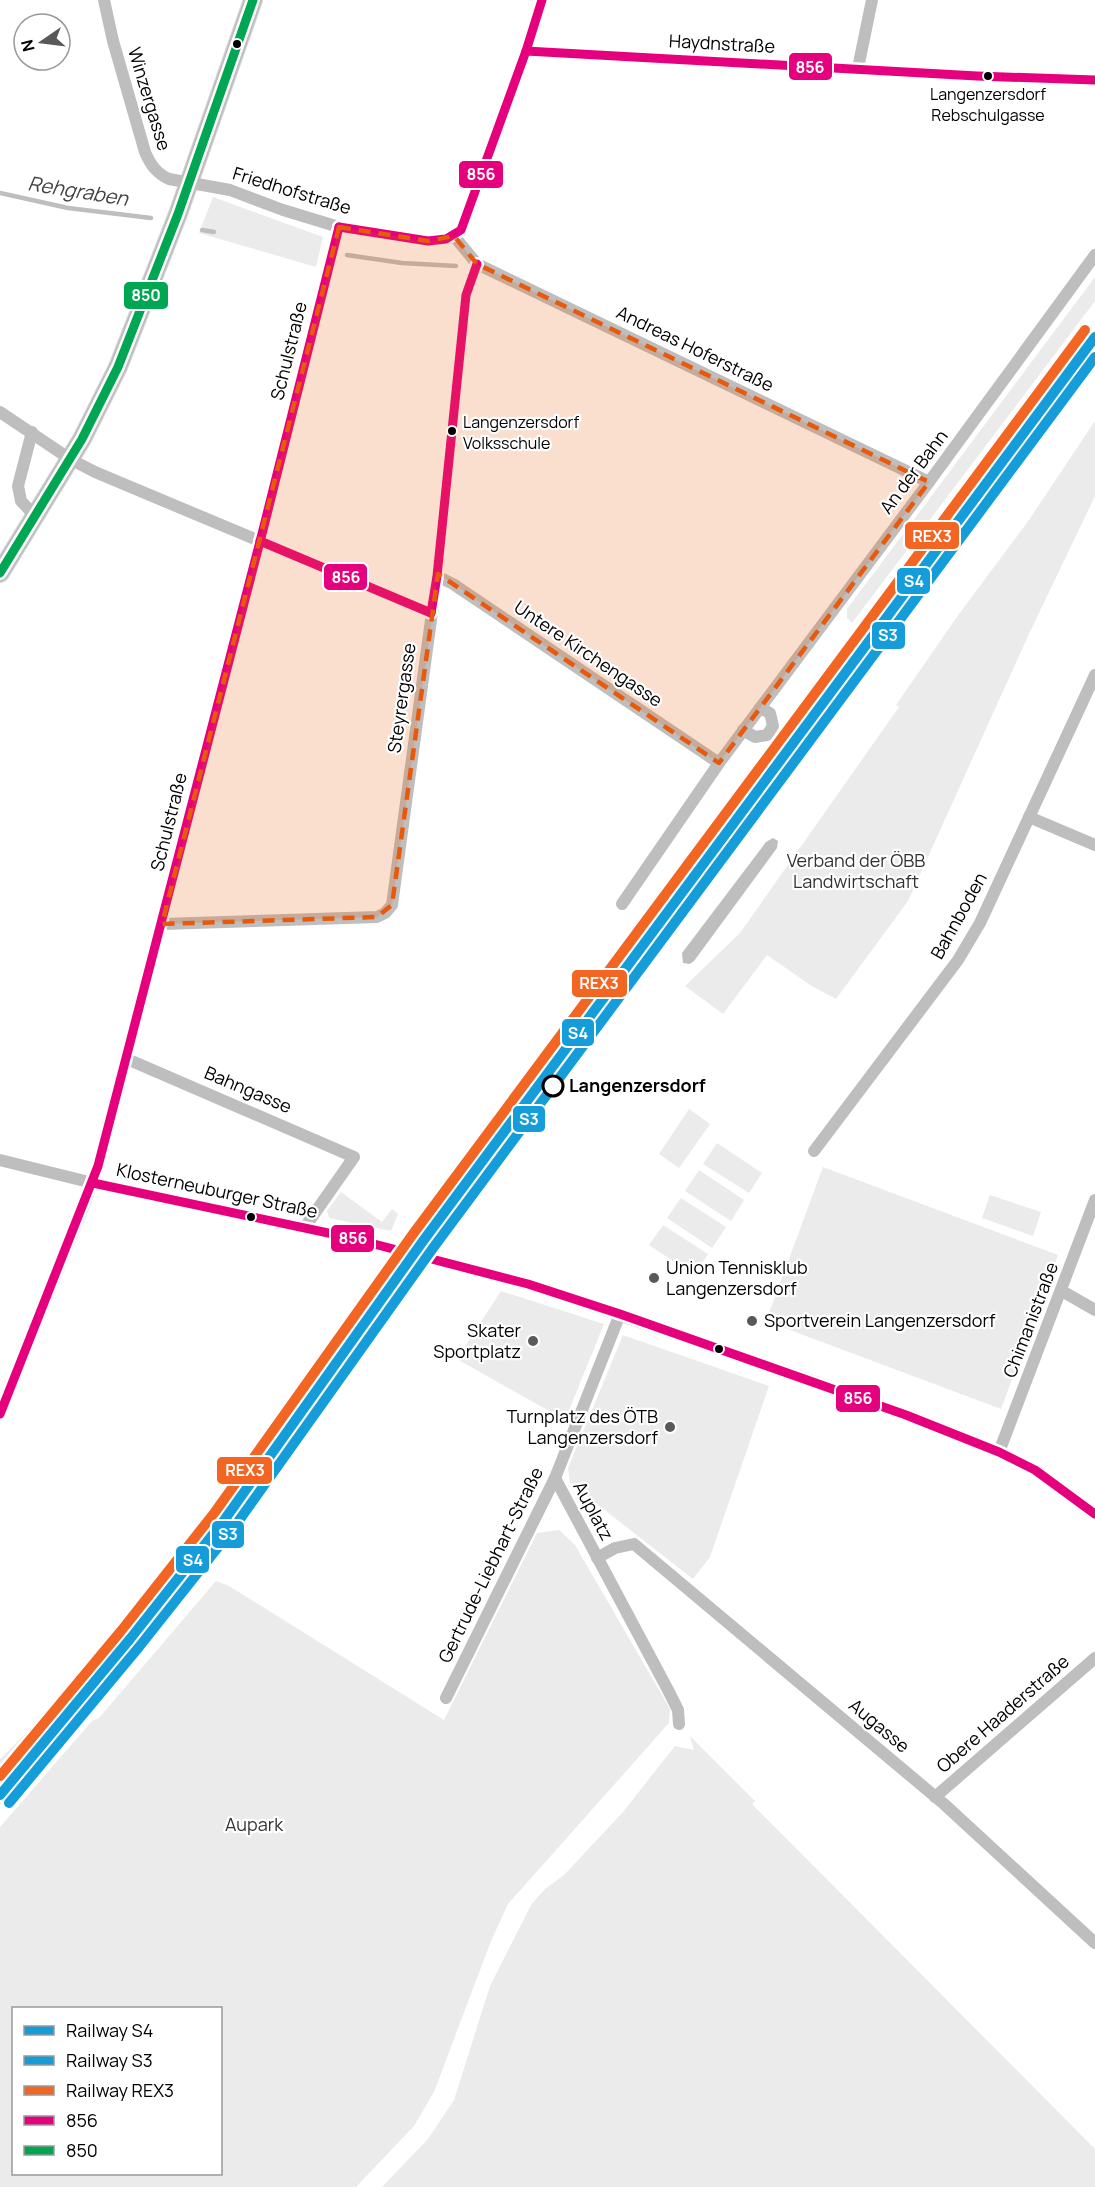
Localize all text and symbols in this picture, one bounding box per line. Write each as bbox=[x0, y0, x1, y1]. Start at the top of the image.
north arrow bbox=[12, 12, 72, 72]
street label: Haydnstraße bbox=[668, 28, 776, 58]
text: N bbox=[15, 37, 40, 54]
unlabelled marker bbox=[231, 38, 243, 50]
street label: Winzergasse bbox=[123, 44, 177, 153]
line badge: 856 bbox=[788, 52, 833, 81]
text: 856 bbox=[795, 56, 825, 78]
marker: Langenzersdorf Rebschulgasse bbox=[982, 70, 994, 82]
place label: Langenzersdorf Rebschulgasse bbox=[930, 83, 1046, 126]
line badge: 856 bbox=[458, 160, 504, 189]
street label: Friedhofstraße bbox=[230, 161, 354, 219]
text: 856 bbox=[466, 163, 496, 185]
water label: Rehgraben bbox=[26, 169, 131, 212]
line badge: 850 bbox=[123, 281, 169, 310]
text: 850 bbox=[131, 284, 161, 306]
street label: Schulstraße bbox=[264, 299, 312, 403]
street label: Andreas Hoferstraße bbox=[613, 300, 778, 397]
place label: Langenzersdorf Volksschule bbox=[463, 411, 579, 454]
street label: An der Bahn bbox=[874, 424, 953, 518]
marker: Langenzersdorf Volksschule bbox=[446, 425, 458, 437]
line badge: REX3 bbox=[904, 521, 960, 550]
text: REX3 bbox=[912, 525, 952, 547]
line badge: 856 bbox=[323, 563, 368, 591]
text: 856 bbox=[331, 566, 361, 588]
line badge: S4 bbox=[896, 567, 931, 595]
text: S4 bbox=[904, 570, 924, 592]
street label: Untere Kirchengasse bbox=[510, 595, 667, 712]
line badge: S3 bbox=[871, 621, 906, 650]
text: S3 bbox=[878, 624, 898, 646]
street label: Steyrergasse bbox=[381, 641, 421, 754]
street label: Schulstraße bbox=[144, 770, 192, 874]
park label: Verband der ÖBB Landwirtschaft bbox=[787, 848, 925, 893]
street label: Bahnboden bbox=[925, 868, 992, 963]
line badge: REX3 bbox=[571, 969, 628, 998]
text: REX3 bbox=[579, 972, 619, 994]
line badge: S4 bbox=[561, 1018, 595, 1047]
text: S4 bbox=[568, 1022, 588, 1044]
street label: Bahngasse bbox=[201, 1060, 296, 1118]
place label: Langenzersdorf bbox=[569, 1073, 706, 1097]
marker: Langenzersdorf bbox=[542, 1075, 564, 1097]
line badge: S3 bbox=[512, 1105, 546, 1133]
text: S3 bbox=[519, 1108, 539, 1130]
street label: Klosterneuburger Straße bbox=[114, 1157, 320, 1223]
unlabelled marker bbox=[245, 1211, 257, 1223]
line badge: 856 bbox=[330, 1224, 375, 1253]
text: 856 bbox=[338, 1227, 368, 1249]
place label: Union Tennisklub Langenzersdorf bbox=[666, 1255, 808, 1300]
street label: Chimanistraße bbox=[997, 1258, 1063, 1381]
marker: Union Tennisklub Langenzersdorf bbox=[647, 1271, 661, 1285]
place label: Sportverein Langenzersdorf bbox=[764, 1308, 996, 1332]
marker: Sportverein Langenzersdorf bbox=[745, 1314, 759, 1328]
place label: Skater Sportplatz bbox=[433, 1318, 522, 1363]
marker: Skater Sportplatz bbox=[526, 1334, 540, 1348]
unlabelled marker bbox=[713, 1343, 725, 1355]
line badge: 856 bbox=[835, 1384, 881, 1413]
text: 856 bbox=[843, 1387, 873, 1409]
place label: Turnplatz des ÖTB Langenzersdorf bbox=[506, 1404, 659, 1449]
marker: Turnplatz des ÖTB Langenzersdorf bbox=[663, 1420, 677, 1434]
line badge: REX3 bbox=[216, 1456, 273, 1485]
text: REX3 bbox=[225, 1459, 265, 1481]
street label: Gertrude-Liebhart-Straße bbox=[432, 1463, 548, 1666]
street label: Auplatz bbox=[568, 1477, 619, 1544]
line badge: S3 bbox=[211, 1520, 245, 1549]
text: S3 bbox=[218, 1523, 238, 1545]
line badge: S4 bbox=[175, 1545, 210, 1574]
text: S4 bbox=[183, 1549, 203, 1571]
street label: Obere Haaderstraße bbox=[931, 1649, 1074, 1778]
street label: Augasse bbox=[844, 1693, 915, 1758]
park label: Aupark bbox=[225, 1812, 284, 1836]
legend bbox=[12, 2007, 222, 2175]
text: Railway S4 bbox=[66, 2018, 153, 2042]
text: Railway S3 bbox=[66, 2048, 153, 2072]
text: Railway REX3 bbox=[66, 2078, 174, 2102]
text: 856 bbox=[66, 2108, 98, 2132]
text: 850 bbox=[66, 2138, 98, 2162]

